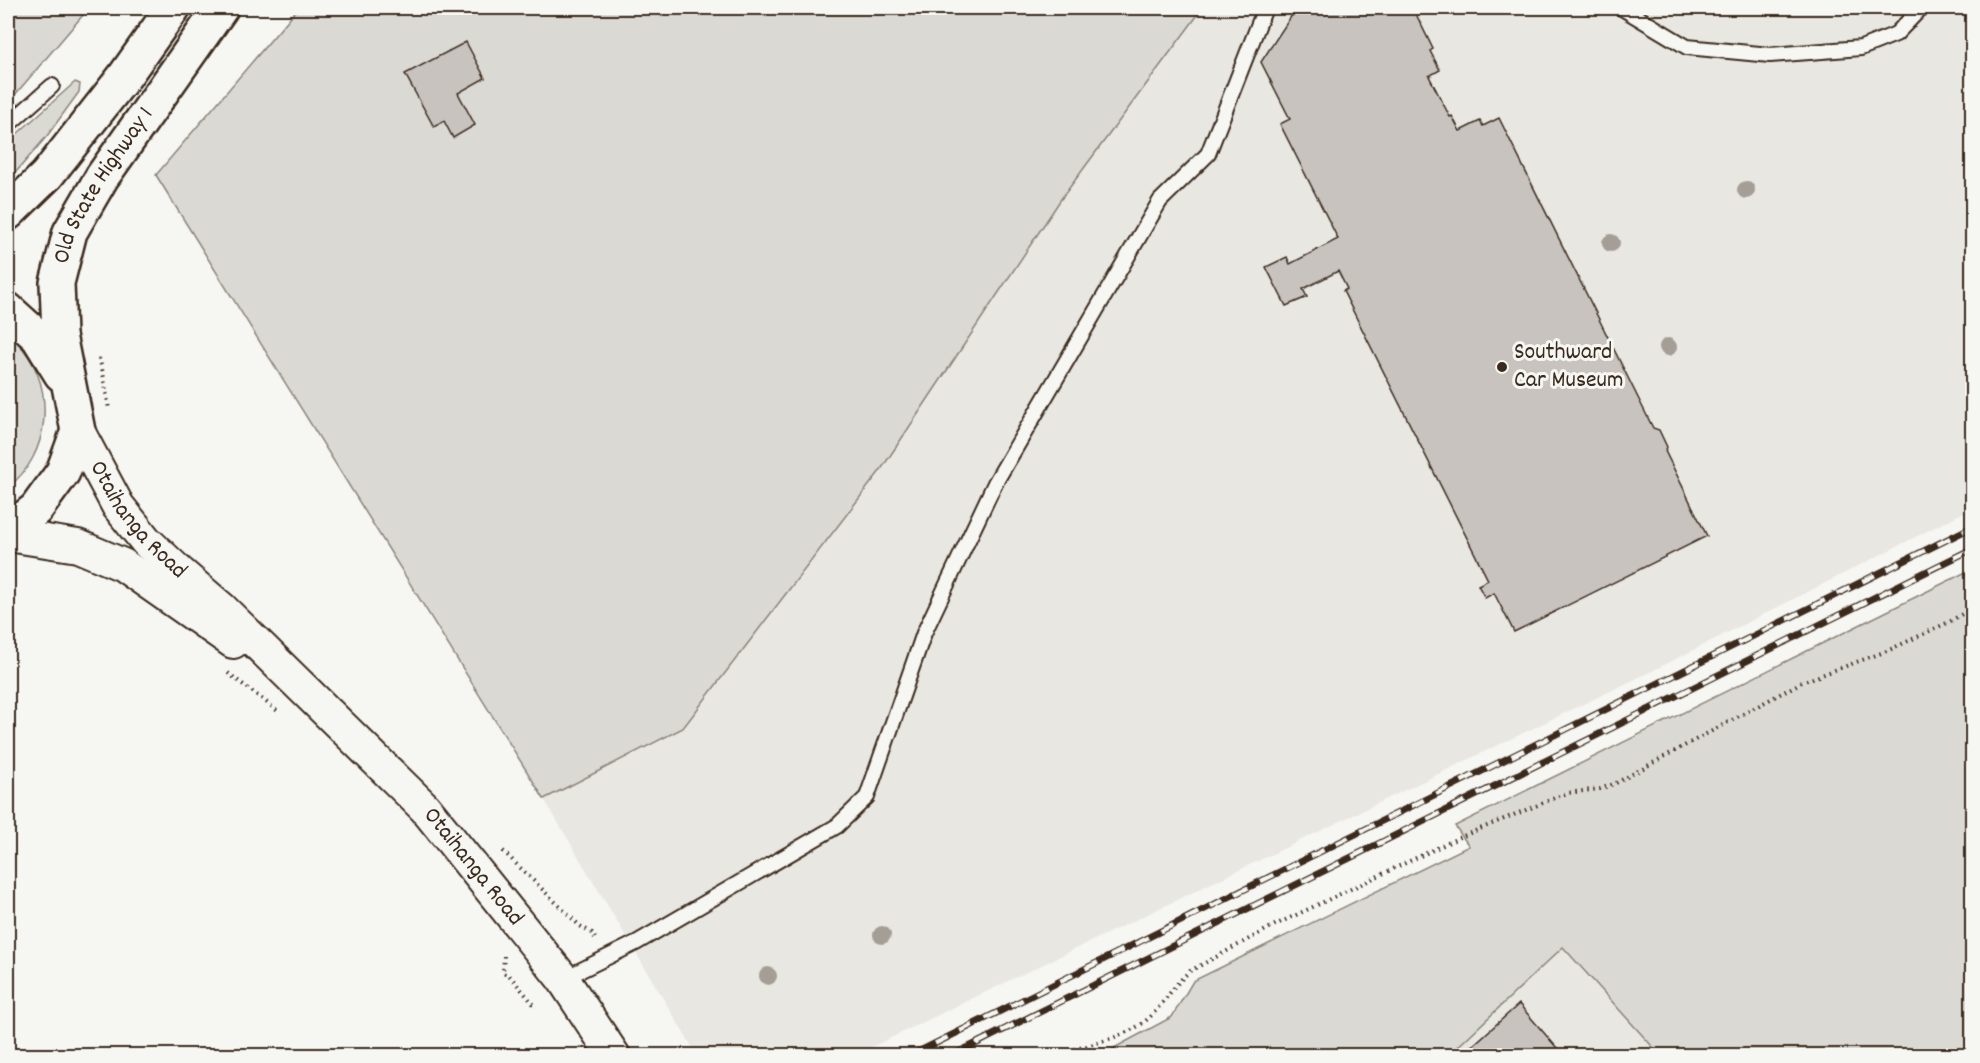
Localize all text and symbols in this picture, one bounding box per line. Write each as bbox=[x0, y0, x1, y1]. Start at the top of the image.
street label: Old State Highway 1 bbox=[46, 101, 163, 267]
place label: Southward Car Museum bbox=[1514, 336, 1623, 398]
marker: Southward Car Museum bbox=[1495, 360, 1509, 374]
street label: Otaihanga Road bbox=[80, 455, 194, 588]
street label: Otaihanga Road bbox=[414, 800, 531, 934]

